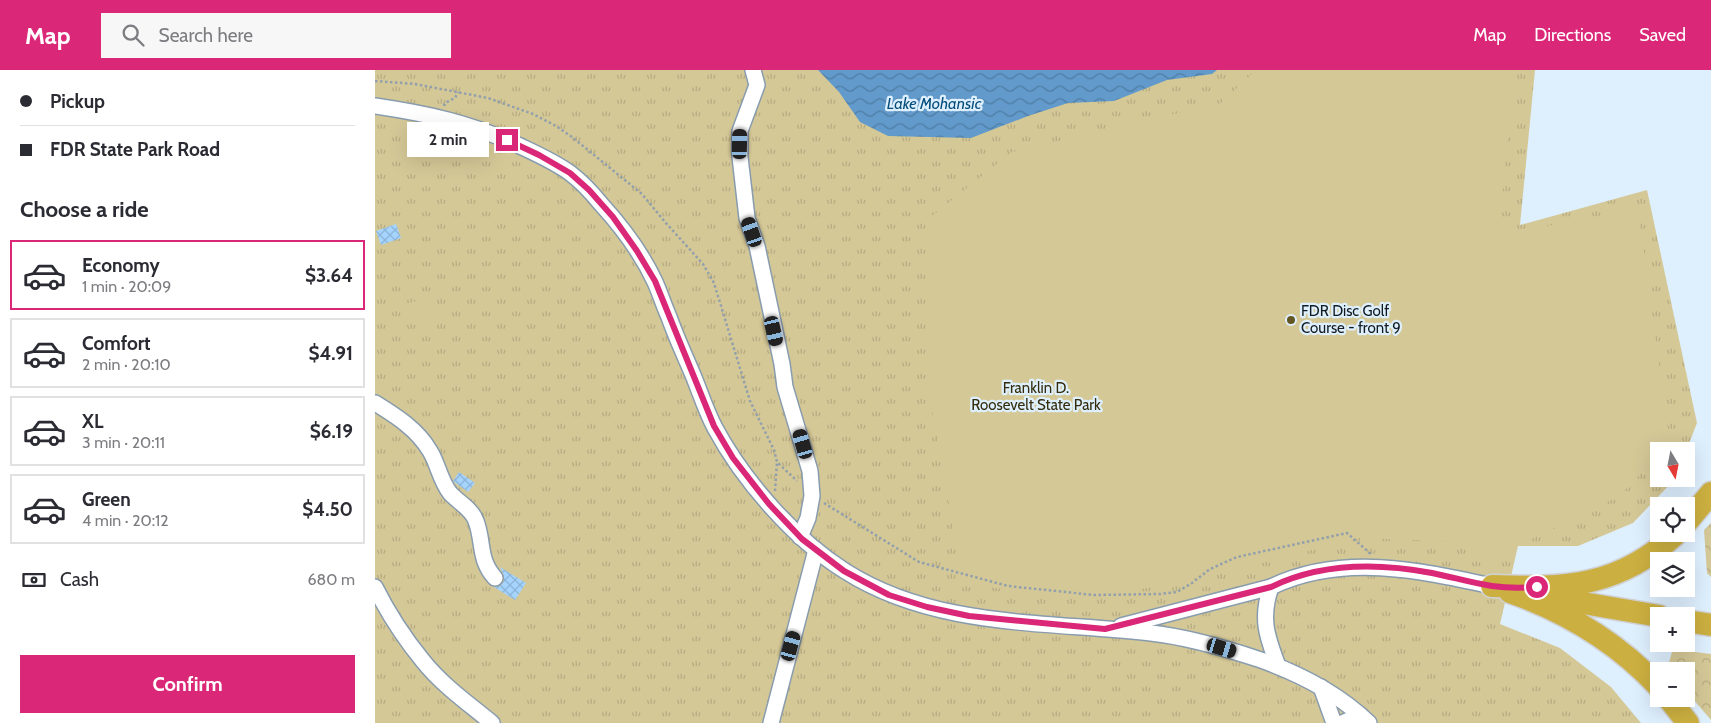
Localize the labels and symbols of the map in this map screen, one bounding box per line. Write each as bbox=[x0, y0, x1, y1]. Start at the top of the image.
water label: Lake Mohansic bbox=[887, 94, 982, 113]
callout: 2 min bbox=[407, 122, 489, 158]
route end bbox=[496, 129, 518, 151]
car bbox=[732, 129, 747, 159]
car bbox=[740, 215, 763, 249]
place label: FDR Disc Golf Course - front 9 bbox=[1301, 302, 1401, 337]
marker: FDR Disc Golf Course - front 9 bbox=[1285, 314, 1297, 326]
car bbox=[763, 315, 784, 347]
park label: Franklin D. Roosevelt State Park bbox=[971, 379, 1101, 414]
car bbox=[791, 428, 814, 460]
north arrow bbox=[1650, 442, 1695, 488]
route start bbox=[1526, 576, 1548, 598]
car bbox=[779, 630, 802, 662]
car bbox=[1205, 636, 1238, 660]

